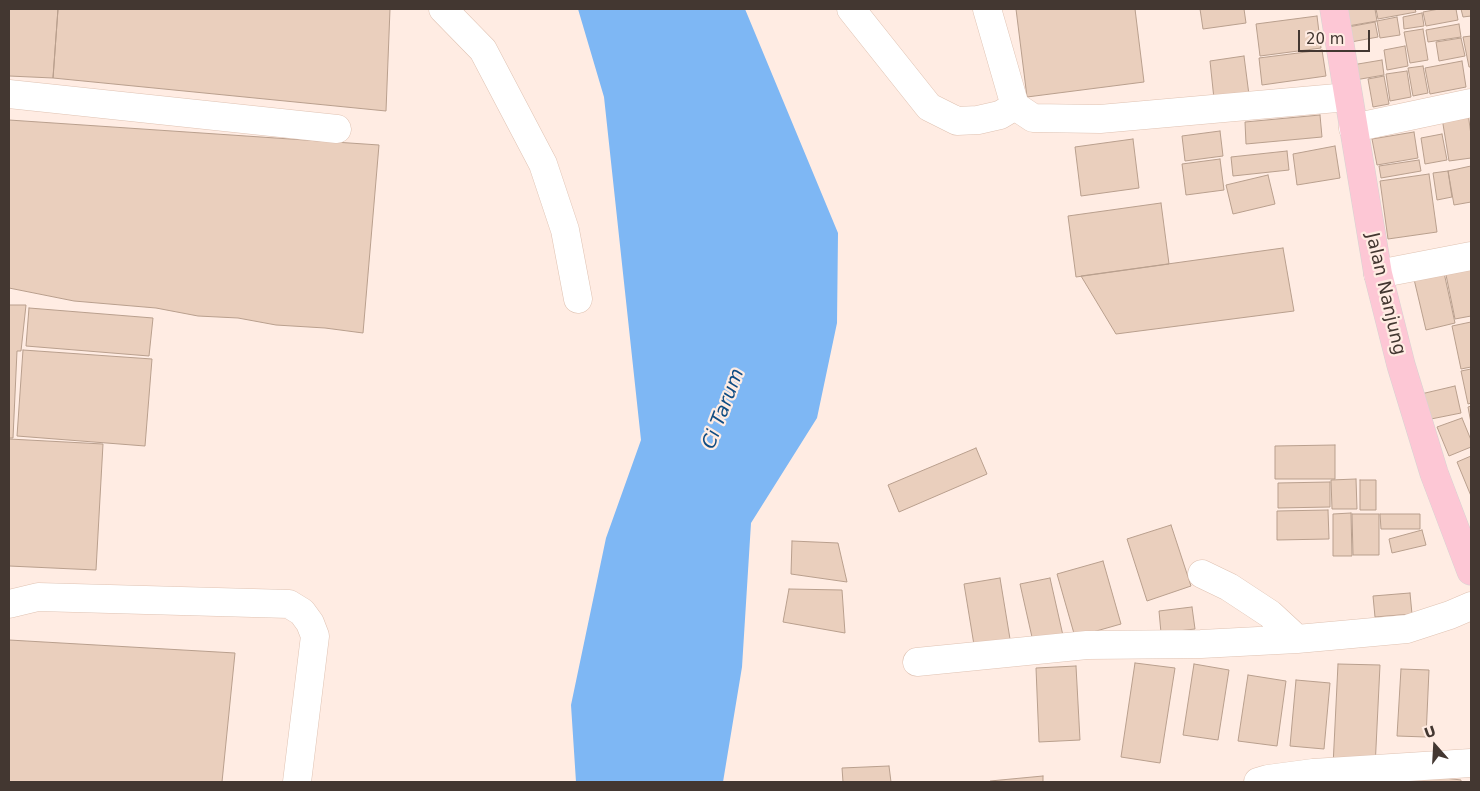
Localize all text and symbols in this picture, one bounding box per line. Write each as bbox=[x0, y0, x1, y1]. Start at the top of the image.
scale bar bbox=[1300, 20, 1372, 52]
text: 20 m bbox=[1306, 30, 1344, 48]
street label: Jalan Nanjung bbox=[1360, 231, 1410, 357]
water label: Ci Tarum bbox=[698, 366, 750, 452]
north arrow bbox=[1410, 721, 1460, 771]
text: U bbox=[1422, 722, 1438, 741]

